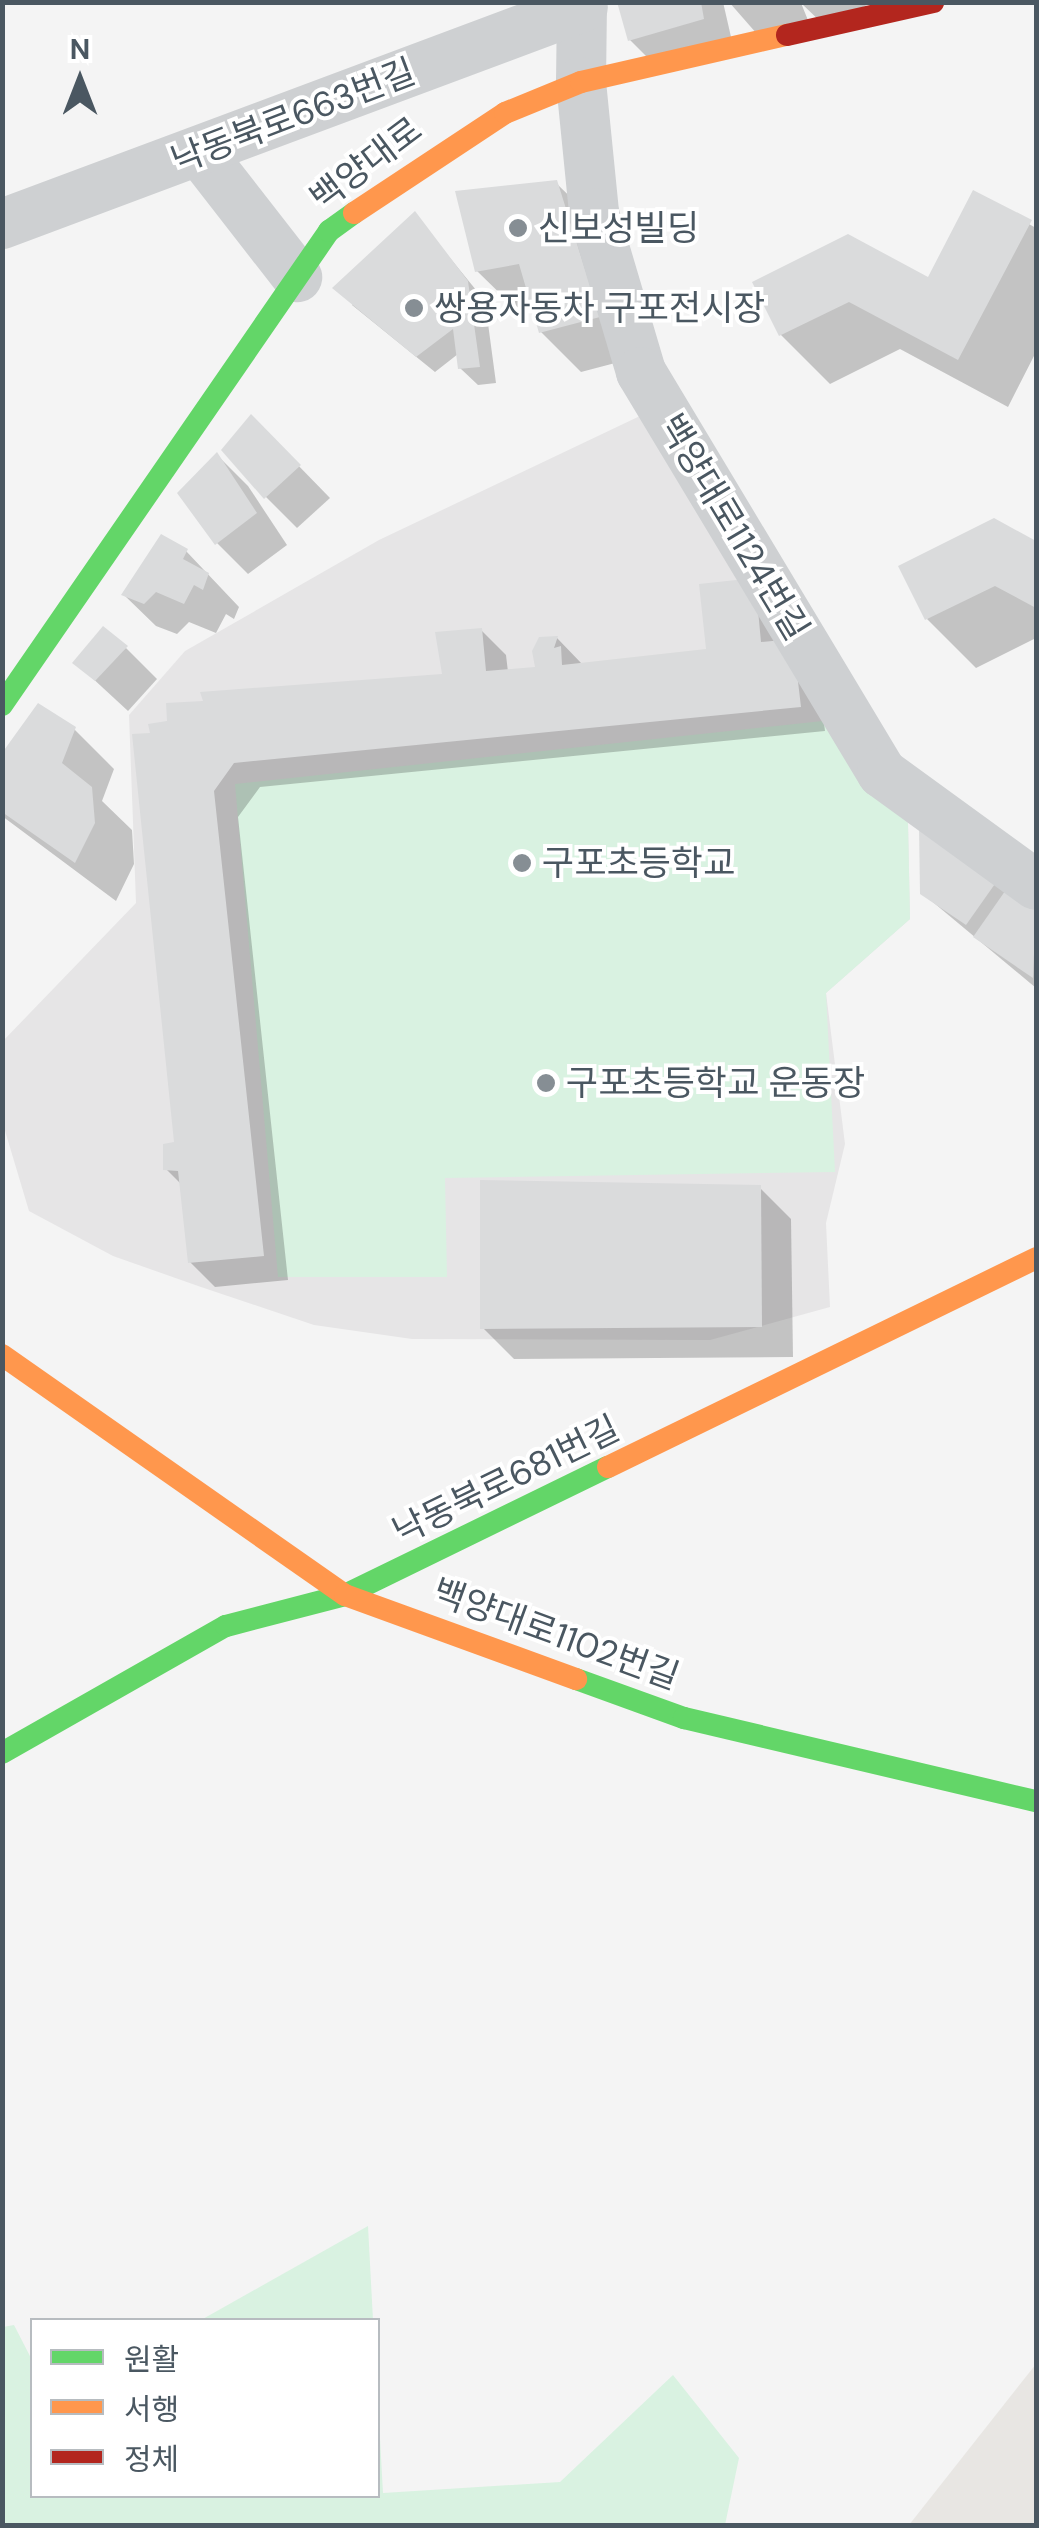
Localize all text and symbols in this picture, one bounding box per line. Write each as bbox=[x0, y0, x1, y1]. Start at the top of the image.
north arrow bbox=[30, 30, 130, 130]
text: N bbox=[70, 31, 90, 68]
street label: 낙동북로663번길 bbox=[165, 50, 421, 182]
street label: 백양대로 bbox=[302, 108, 430, 220]
place label: 신보성빌딩 bbox=[538, 207, 699, 249]
marker: 신보성빌딩 bbox=[507, 217, 529, 239]
place label: 쌍용자동차 구포전시장 bbox=[434, 287, 765, 329]
marker: 쌍용자동차 구포전시장 bbox=[403, 297, 425, 319]
street label: 백양대로1124번길 bbox=[650, 407, 818, 647]
place label: 구포초등학교 bbox=[542, 842, 735, 884]
marker: 구포초등학교 bbox=[511, 852, 533, 874]
place label: 구포초등학교 운동장 bbox=[566, 1062, 865, 1104]
marker: 구포초등학교 운동장 bbox=[535, 1072, 557, 1094]
street label: 낙동북로681번길 bbox=[386, 1407, 626, 1553]
street label: 백양대로1102번길 bbox=[427, 1570, 685, 1698]
legend bbox=[30, 2318, 380, 2498]
text: 원활 bbox=[124, 2340, 179, 2379]
text: 서행 bbox=[124, 2390, 179, 2429]
text: 정체 bbox=[124, 2440, 179, 2479]

